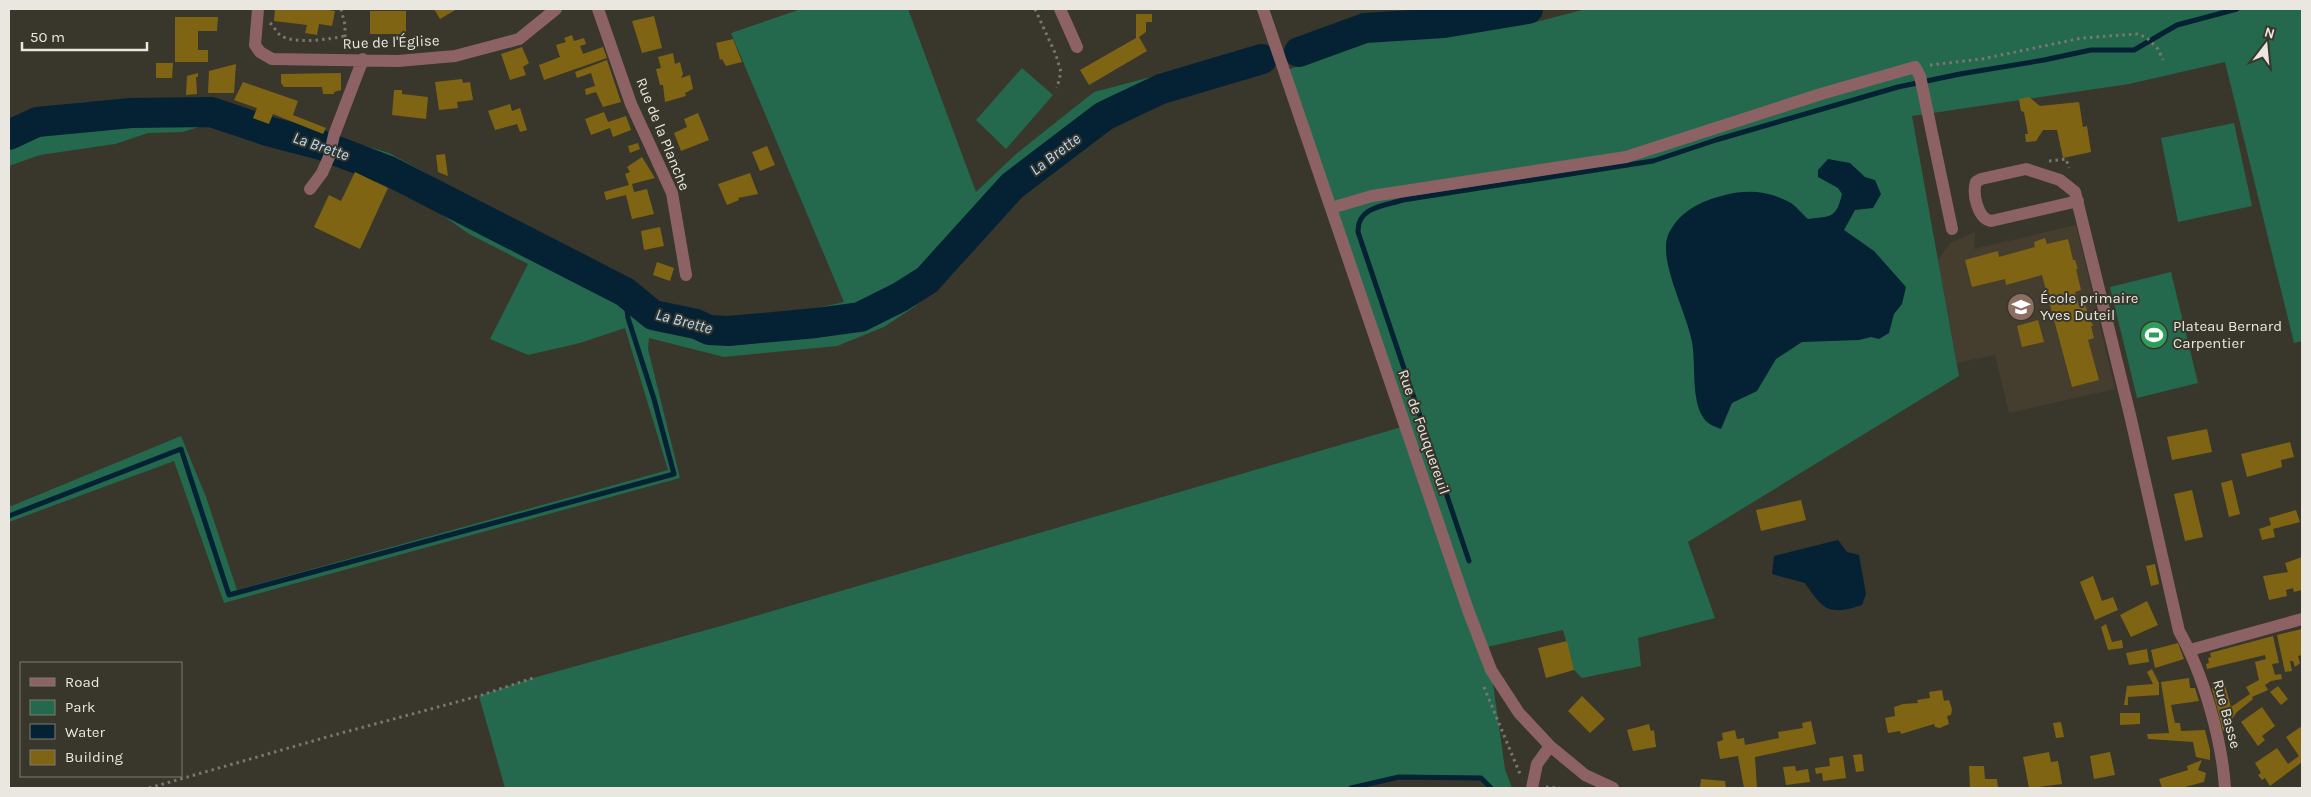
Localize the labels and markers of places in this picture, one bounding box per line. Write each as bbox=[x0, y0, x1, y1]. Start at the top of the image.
place label: École primaire Yves Duteil bbox=[2040, 289, 2138, 324]
school or university icon: École primaire Yves Duteil bbox=[2006, 292, 2036, 322]
place label: Plateau Bernard Carpentier bbox=[2173, 317, 2282, 352]
sports icon: Plateau Bernard Carpentier bbox=[2139, 320, 2169, 350]

